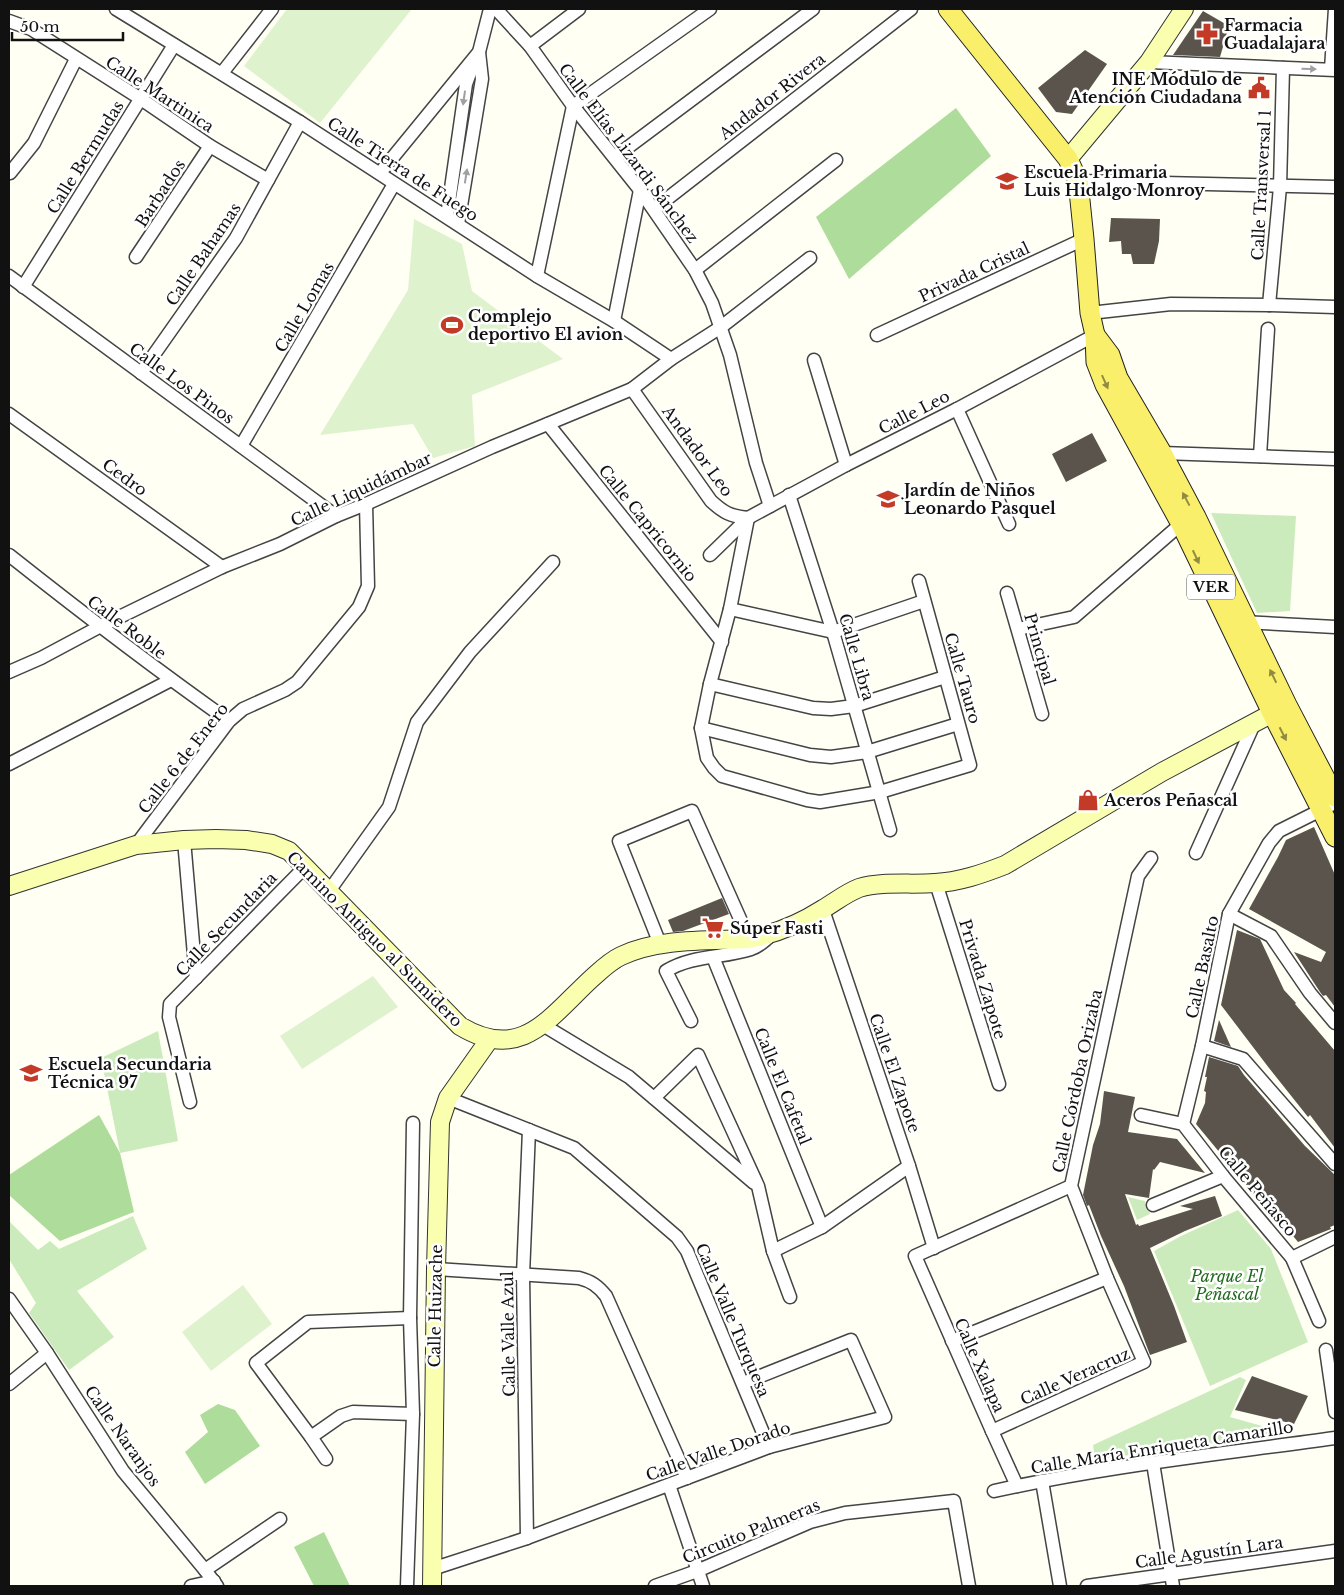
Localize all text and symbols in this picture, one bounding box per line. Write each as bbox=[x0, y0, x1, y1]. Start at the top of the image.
scale bar bbox=[12, 10, 124, 42]
place label: Farmacia Guadalajara bbox=[1224, 15, 1325, 53]
text: 50 m bbox=[20, 17, 60, 36]
pharmacy icon: Farmacia Guadalajara bbox=[1194, 21, 1220, 47]
street label: Andador Rivera bbox=[714, 48, 829, 144]
street label: Calle Martinica bbox=[102, 52, 218, 137]
street label: Calle Elías Lizardi Sánchez bbox=[555, 59, 703, 247]
one-way arrow bbox=[1301, 65, 1317, 73]
place label: INE Módulo de Atención Ciudadana bbox=[1068, 69, 1242, 107]
public building icon: INE Módulo de Atención Ciudadana bbox=[1246, 75, 1272, 101]
one-way arrow bbox=[459, 90, 467, 106]
street label: Calle Bermudas bbox=[42, 97, 128, 217]
street label: Calle Transversal 1 bbox=[1247, 109, 1275, 261]
street label: Calle Tierra de Fuego bbox=[324, 113, 482, 225]
street label: Barbados bbox=[131, 155, 189, 231]
place label: Escuela Primaria Luis Hidalgo Monroy bbox=[1024, 162, 1205, 200]
one-way arrow bbox=[462, 167, 470, 183]
school or university icon: Escuela Primaria Luis Hidalgo Monroy bbox=[994, 168, 1020, 194]
street label: Calle Bahamas bbox=[161, 199, 245, 309]
street label: Privada Cristal bbox=[915, 238, 1033, 306]
street label: Calle Lomas bbox=[270, 258, 338, 356]
place label: Complejo deportivo El avion bbox=[468, 306, 624, 344]
sports icon: Complejo deportivo El avion bbox=[439, 312, 465, 338]
street label: Calle Los Pinos bbox=[126, 338, 238, 428]
one-way arrow bbox=[1101, 375, 1109, 389]
street label: Calle Leo bbox=[875, 386, 953, 438]
street label: Andador Leo bbox=[658, 401, 738, 500]
street label: Calle Liquidámbar bbox=[287, 447, 435, 530]
street label: Cedro bbox=[99, 454, 151, 500]
street label: Calle Capricornio bbox=[595, 460, 701, 586]
place label: Jardín de Niños Leonardo Pasquel bbox=[901, 480, 1056, 518]
school or university icon: Jardín de Niños Leonardo Pasquel bbox=[875, 486, 901, 512]
one-way arrow bbox=[1182, 492, 1191, 505]
one-way arrow bbox=[1192, 550, 1200, 564]
road number: VER bbox=[1187, 574, 1235, 600]
street label: Calle Roble bbox=[84, 591, 170, 663]
street label: Calle Libra bbox=[835, 611, 879, 703]
street label: Principal bbox=[1020, 611, 1060, 687]
street label: Calle Tauro bbox=[940, 630, 986, 726]
one-way arrow bbox=[1269, 669, 1277, 683]
street label: Calle 6 de Enero bbox=[134, 699, 232, 817]
one-way arrow bbox=[1279, 727, 1287, 742]
shop icon: Aceros Peñascal bbox=[1075, 787, 1101, 813]
place label: Aceros Peñascal bbox=[1103, 790, 1238, 810]
street label: Camino Antiguo al Sumidero bbox=[283, 847, 467, 1031]
street label: Calle Secundaria bbox=[171, 868, 281, 980]
street label: Calle Basalto bbox=[1181, 914, 1223, 1020]
supermarket icon: Súper Fasti bbox=[700, 915, 726, 941]
street label: Privada Zapote bbox=[955, 917, 1011, 1041]
place label: Súper Fasti bbox=[730, 918, 824, 938]
street label: Calle Córdoba Orizaba bbox=[1048, 987, 1106, 1175]
street label: Calle El Zapote bbox=[865, 1011, 925, 1135]
street label: Calle El Cafetal bbox=[750, 1024, 816, 1148]
place label: Escuela Secundaria Técnica 97 bbox=[48, 1054, 212, 1092]
school or university icon: Escuela Secundaria Técnica 97 bbox=[18, 1060, 44, 1086]
street label: Calle Peñasco bbox=[1214, 1142, 1302, 1240]
street label: Calle Valle Turquesa bbox=[691, 1240, 775, 1400]
street label: Calle Huizache bbox=[424, 1244, 446, 1368]
park label: Parque El Peñascal bbox=[1189, 1266, 1265, 1304]
street label: Calle Valle Azul bbox=[497, 1271, 519, 1397]
street label: Calle Xalapa bbox=[950, 1315, 1010, 1415]
street label: Calle Veracruz bbox=[1017, 1343, 1133, 1409]
street label: Calle Naranjos bbox=[81, 1382, 165, 1490]
street label: Calle María Enriqueta Camarillo bbox=[1029, 1416, 1295, 1478]
street label: Calle Valle Dorado bbox=[643, 1417, 793, 1485]
street label: Circuito Palmeras bbox=[679, 1494, 823, 1568]
street label: Calle Agustín Lara bbox=[1134, 1532, 1284, 1572]

